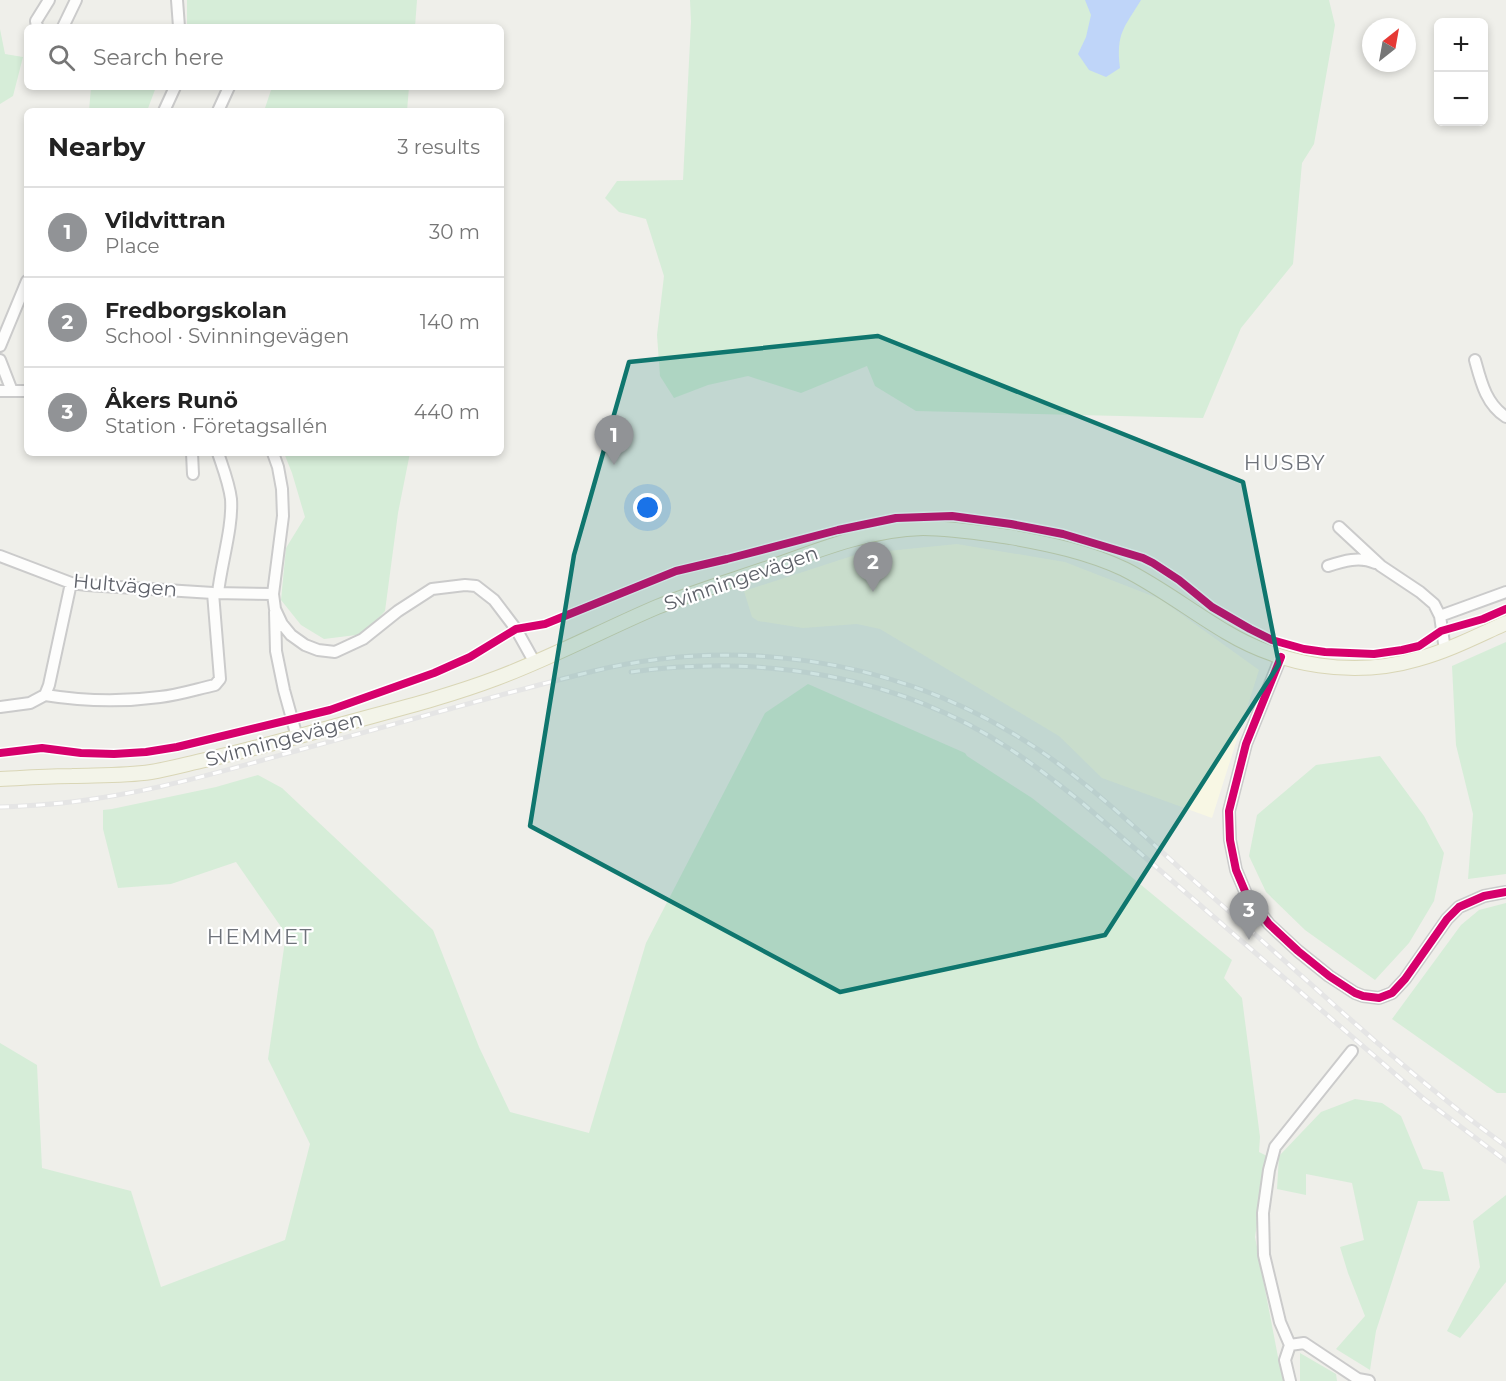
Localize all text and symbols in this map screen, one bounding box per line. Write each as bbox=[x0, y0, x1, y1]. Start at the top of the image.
north arrow bbox=[1362, 18, 1416, 72]
map controls bbox=[1434, 18, 1488, 126]
button: + bbox=[1434, 18, 1488, 72]
search box bbox=[24, 24, 504, 90]
icon: search bbox=[45, 41, 78, 74]
text: Search here bbox=[93, 44, 224, 71]
button: − bbox=[1434, 72, 1488, 126]
text: Nearby bbox=[48, 131, 145, 163]
text: 3 results bbox=[397, 135, 480, 159]
text: Vildvittran bbox=[105, 207, 226, 234]
text: 1 bbox=[64, 220, 71, 244]
text: 30 m bbox=[429, 220, 480, 244]
text: Place bbox=[105, 234, 160, 258]
text: Fredborgskolan bbox=[105, 297, 287, 324]
text: 2 bbox=[62, 310, 73, 334]
text: 140 m bbox=[420, 310, 480, 334]
text: School · Svinningevägen bbox=[105, 324, 349, 348]
text: Åkers Runö bbox=[105, 387, 238, 414]
text: 3 bbox=[62, 400, 73, 424]
text: 440 m bbox=[414, 400, 480, 424]
text: Station · Företagsallén bbox=[105, 414, 328, 438]
pin: 1 bbox=[594, 416, 634, 465]
district label: HUSBY bbox=[1244, 450, 1326, 475]
your location bbox=[633, 493, 662, 522]
street label: Svinningevägen bbox=[661, 540, 821, 616]
pin: 2 bbox=[854, 542, 892, 592]
street label: Hultvägen bbox=[72, 568, 178, 602]
street label: Svinningevägen bbox=[203, 707, 365, 771]
pin: 3 bbox=[1230, 890, 1268, 940]
district label: HEMMET bbox=[207, 924, 313, 949]

